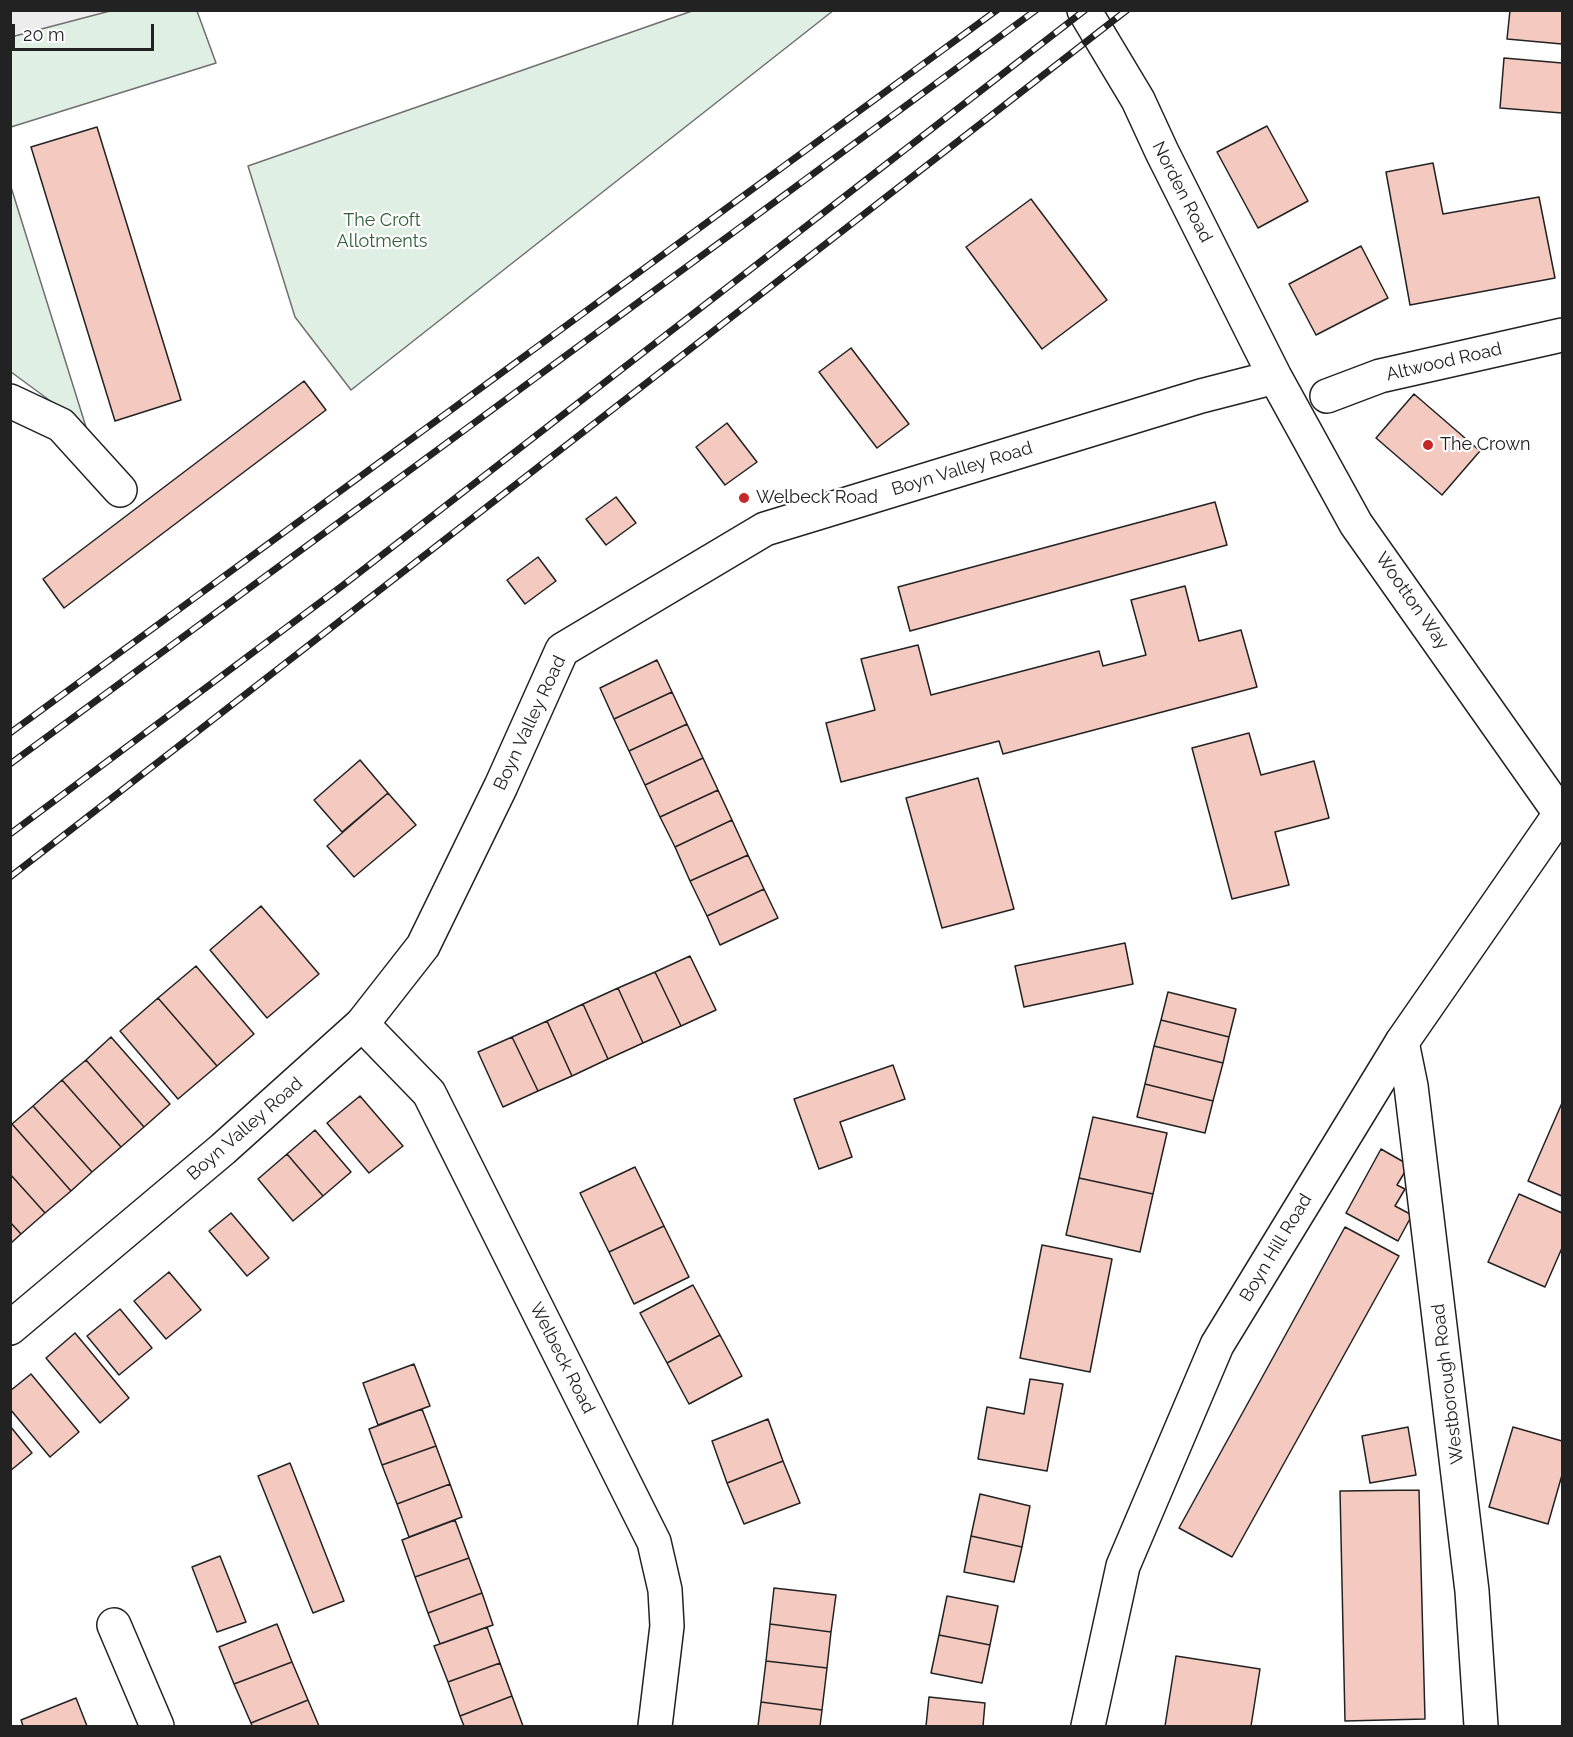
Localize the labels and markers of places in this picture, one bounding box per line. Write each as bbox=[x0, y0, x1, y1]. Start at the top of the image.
place label: The Crown bbox=[1440, 434, 1531, 456]
marker: The Crown bbox=[1421, 438, 1435, 452]
place label: Welbeck Road bbox=[756, 487, 878, 509]
marker: Welbeck Road bbox=[737, 491, 751, 505]

